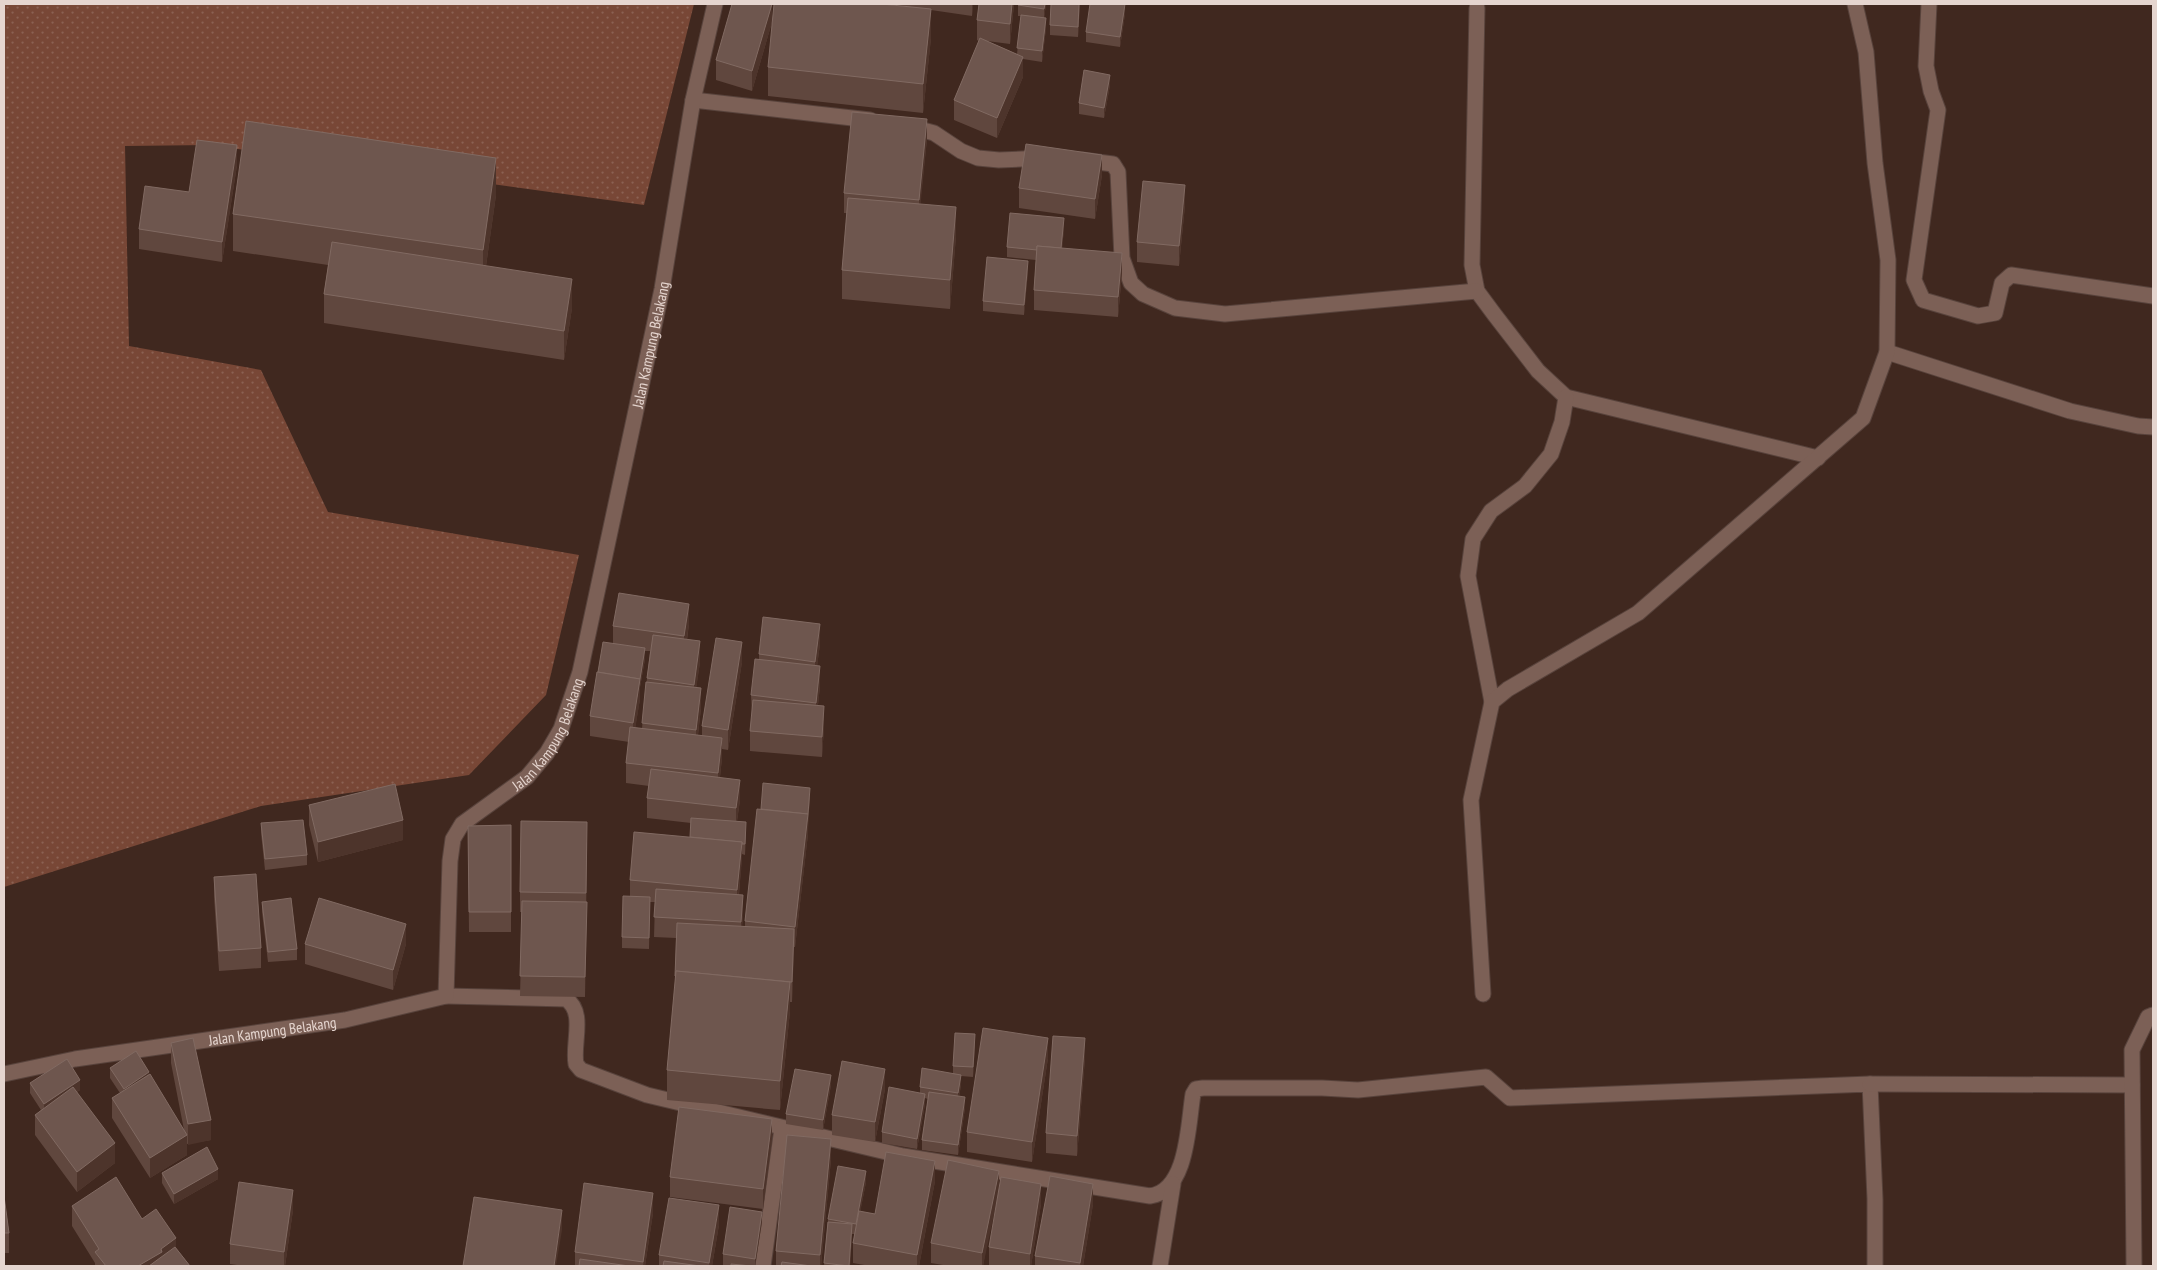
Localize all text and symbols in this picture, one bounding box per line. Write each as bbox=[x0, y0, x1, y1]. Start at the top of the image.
street label: Jalan Kampung Belakang bbox=[627, 280, 673, 411]
street label: Jalan Kampung Belakang bbox=[507, 675, 587, 795]
street label: Jalan Kampung Belakang bbox=[206, 1012, 338, 1049]

